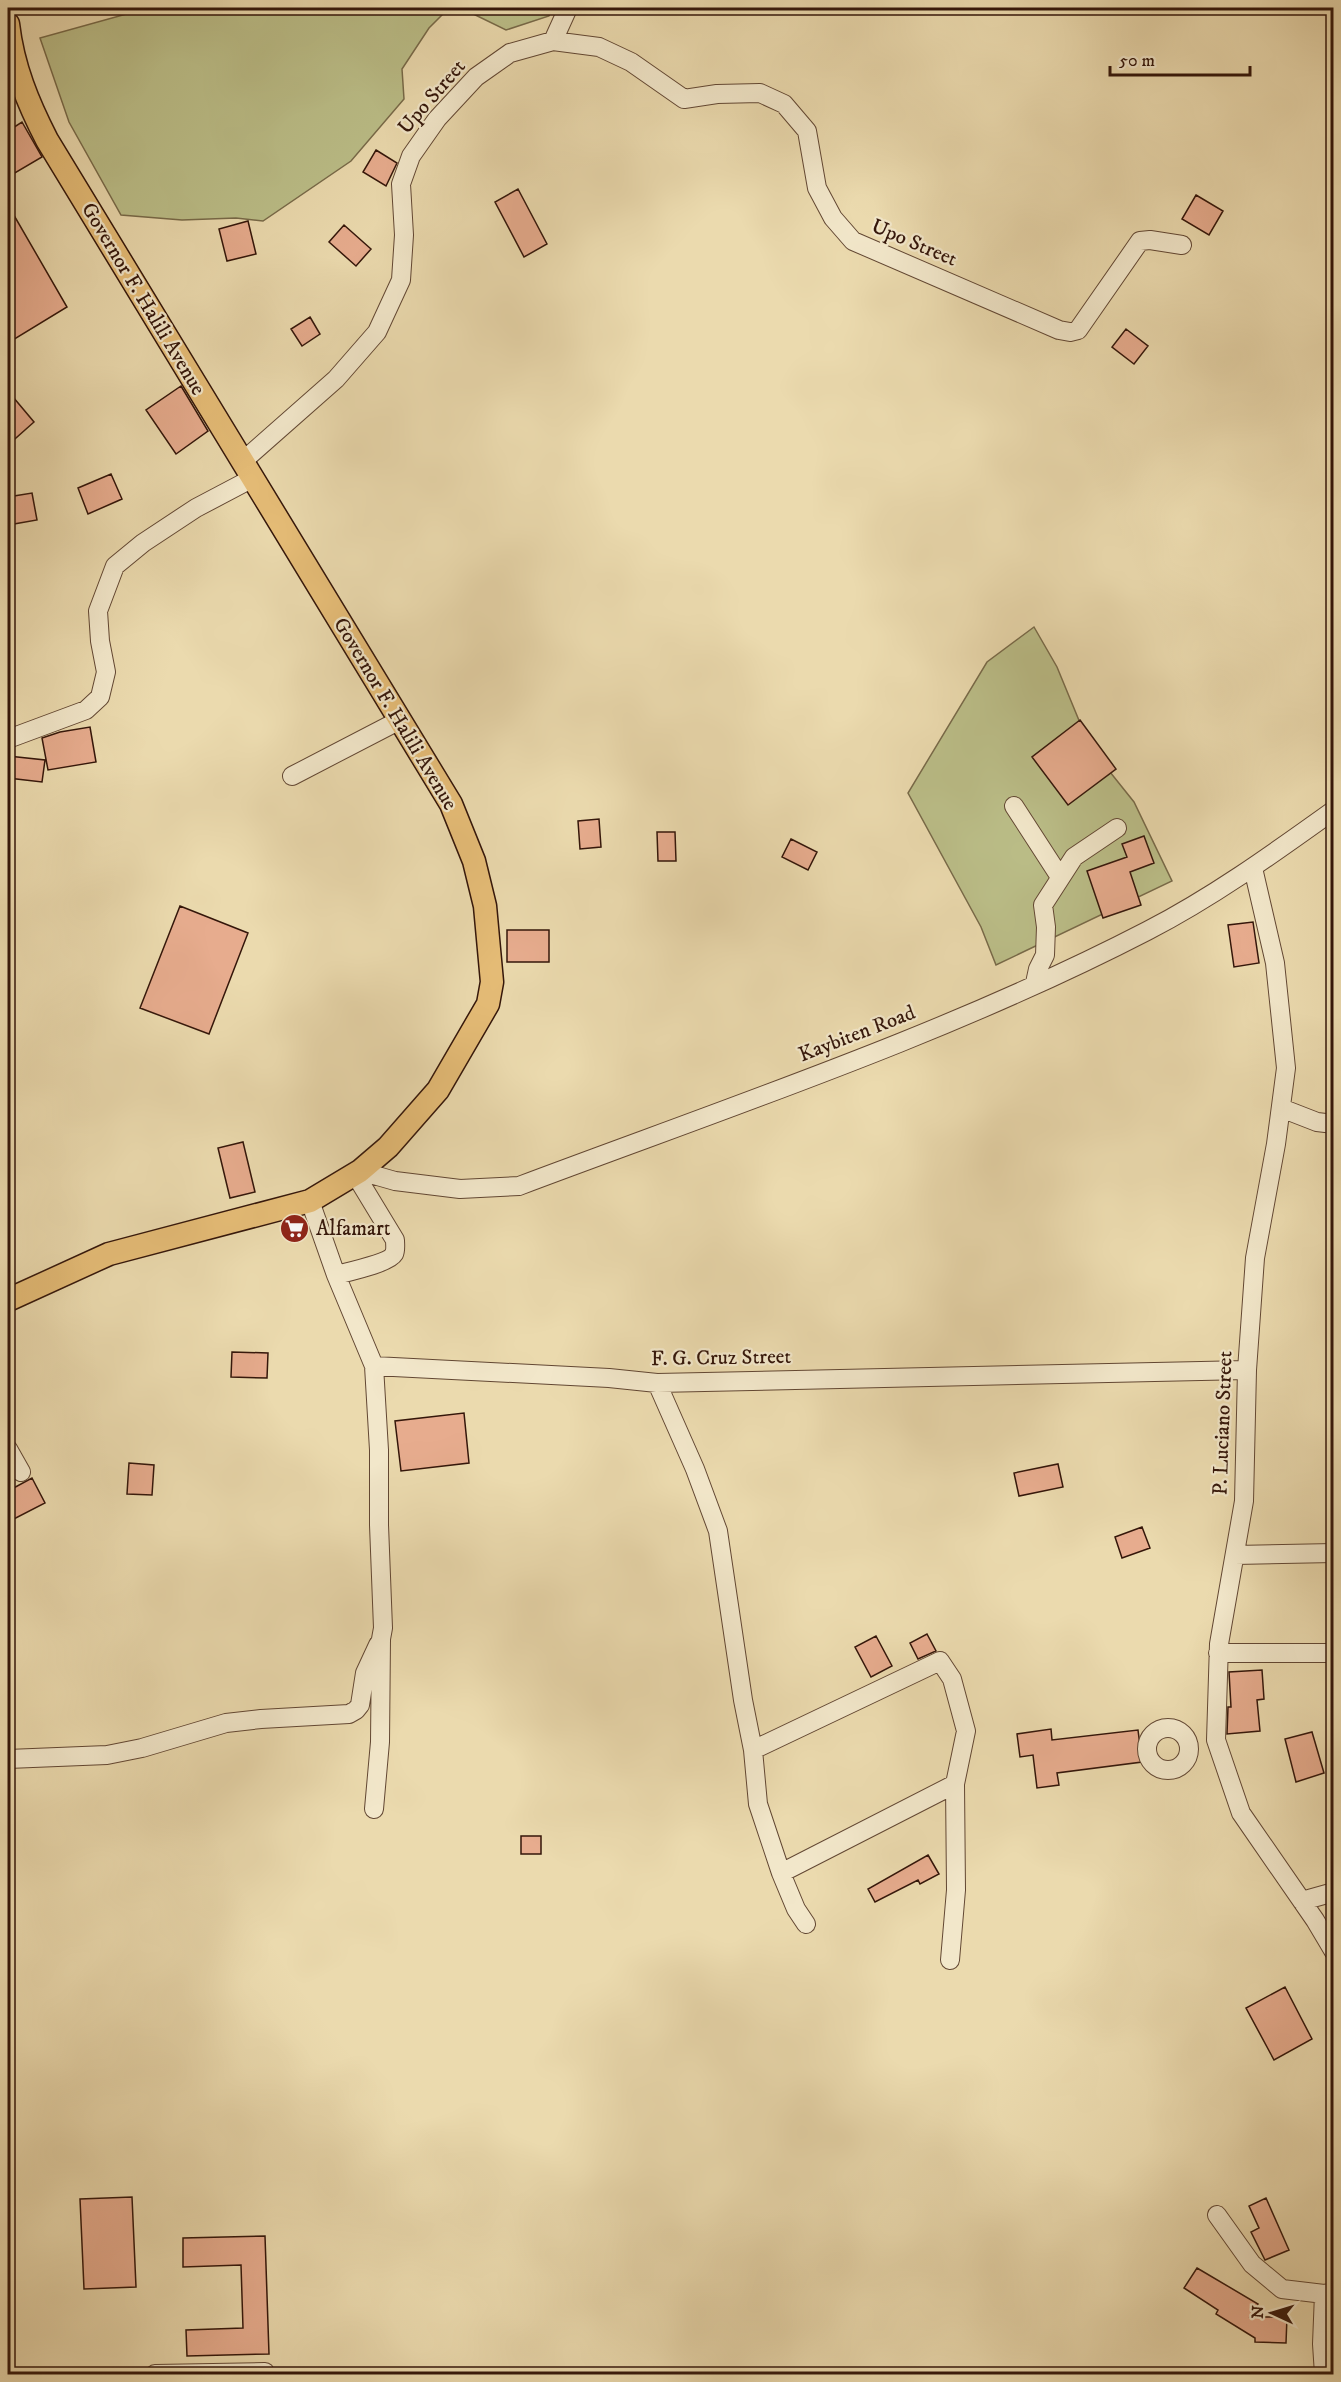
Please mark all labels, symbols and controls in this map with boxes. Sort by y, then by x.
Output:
scale bar [1110,39,1250,77]
text: 50 m [1119,50,1155,72]
street label: Upo Street [392,54,472,140]
street label: Governor F. Halili Avenue [75,198,211,400]
street label: Upo Street [867,213,961,273]
street label: Governor F. Halili Avenue [327,613,463,815]
street label: Kaybiten Road [795,1000,920,1068]
supermarket icon: Alfamart [279,1213,311,1245]
place label: Alfamart [316,1216,391,1242]
street label: F. G. Cruz Street [651,1344,792,1372]
street label: P. Luciano Street [1207,1350,1239,1496]
north arrow [1242,2283,1302,2343]
text: N [1248,2305,1268,2319]

